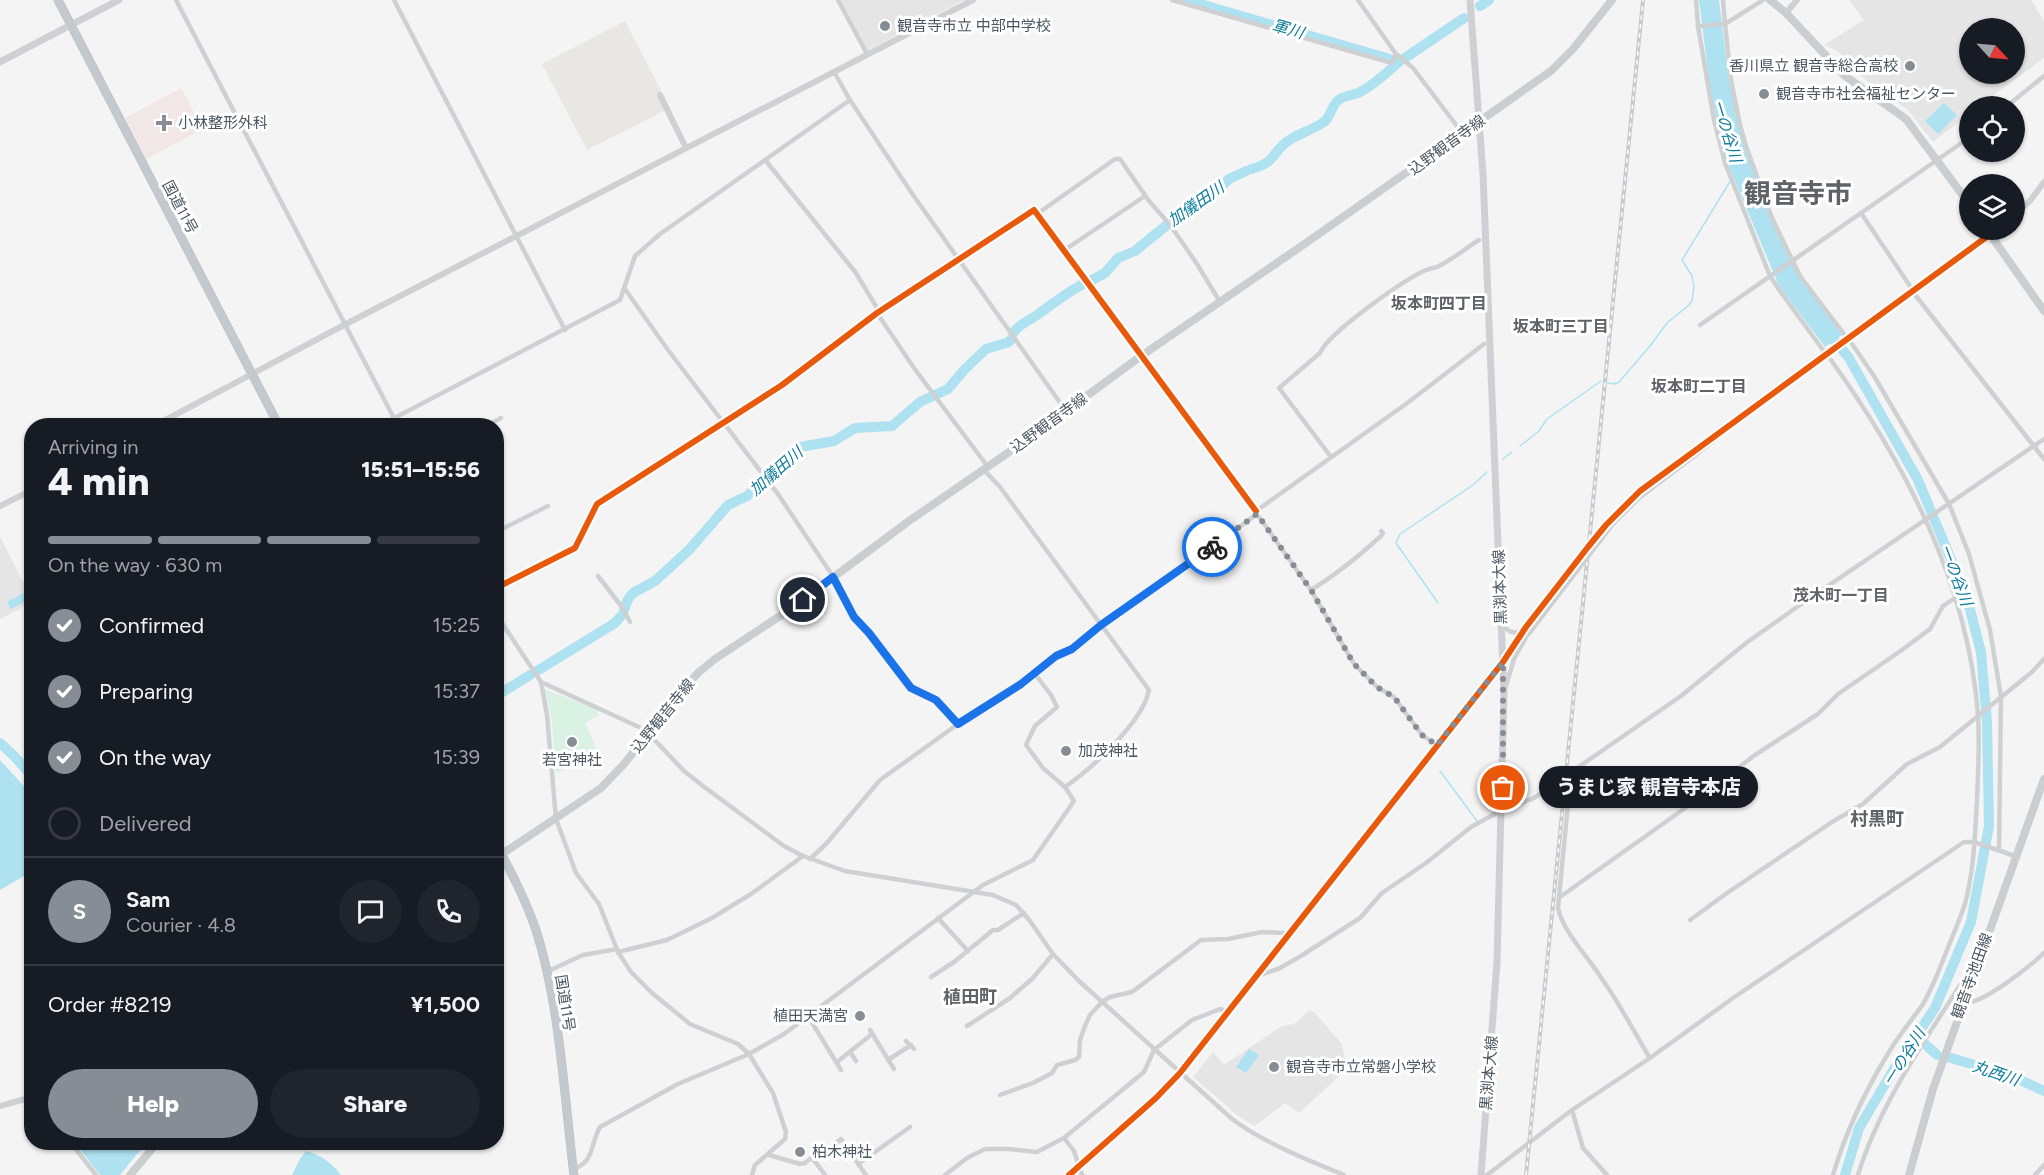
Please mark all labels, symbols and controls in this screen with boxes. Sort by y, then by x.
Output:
water label: 軍川 [1270,15,1308,43]
place label: 観音寺市立 中部中学校 [897,17,1051,35]
north arrow [1959,18,2025,84]
map controls [1959,18,2025,240]
marker: 観音寺市立 中部中学校 [878,19,892,33]
place label: 香川県立 観音寺総合高校 [1729,57,1898,75]
marker: 香川県立 観音寺総合高校 [1903,59,1917,73]
place label: 観音寺市社会福祉センター [1776,85,1956,103]
marker: 観音寺市社会福祉センター [1757,87,1771,101]
button: locate [1959,96,2025,162]
water label: 一の谷川 [1709,98,1746,166]
street label: 込野観音寺線 [1405,111,1489,179]
marker: 小林整形外科 [155,114,173,132]
place label: 小林整形外科 [178,114,268,132]
button: layers [1959,174,2025,240]
street label: 国道11号 [159,177,201,237]
water label: 加儀田川 [1164,177,1229,230]
district label: 観音寺市 [1744,177,1852,210]
district label: 坂本町四丁目 [1391,294,1487,313]
district label: 坂本町三丁目 [1513,317,1609,336]
district label: 坂本町二丁目 [1651,377,1747,396]
street label: 込野観音寺線 [1007,389,1091,457]
text: Arriving in [48,435,138,459]
water label: 加儀田川 [746,442,808,499]
text: 15:51–15:56 [361,456,480,483]
text: 4 min [48,458,150,505]
courier [1182,517,1242,577]
icon: bike [1196,531,1229,564]
water label: 一の谷川 [1936,542,1977,610]
street label: 黒渕本大線 [1490,549,1510,625]
text: On the way · 630 m [48,553,222,577]
pin [777,574,828,625]
icon: home [786,583,819,616]
district label: 茂木町一丁目 [1793,586,1889,605]
icon: check [48,609,81,642]
text: Confirmed [99,612,204,639]
text: 15:25 [433,613,480,637]
icon: check [48,675,81,708]
street label: 込野観音寺線 [628,675,698,757]
text: Preparing [99,678,193,705]
text: 15:37 [434,679,480,703]
marker: 若宮神社 [565,735,579,749]
icon: check [48,741,81,774]
place label: 加茂神社 [1078,742,1138,760]
text: On the way [99,744,211,771]
marker: 加茂神社 [1059,744,1073,758]
text: 15:39 [433,745,480,769]
place label: 若宮神社 [542,751,602,769]
pin [1477,762,1528,813]
callout: うまじ家 観音寺本店 [1539,767,1758,809]
icon: bag [1486,771,1519,804]
text: うまじ家 観音寺本店 [1556,775,1741,799]
district label: 村黒町 [1850,808,1904,830]
text: Delivered [99,810,192,837]
button: chat [339,880,402,943]
button: phone [417,880,480,943]
text: Sam [126,886,170,913]
text: S [73,898,86,925]
text: Courier · 4.8 [126,913,236,937]
street label: 観音寺池田線 [1948,931,1996,1021]
street label: 国道11号 [552,973,578,1033]
district label: 植田町 [943,986,997,1008]
text: Order #8219 [48,991,171,1018]
text: ¥1,500 [411,991,480,1018]
place label: 植田天満宮 [773,1007,848,1025]
marker: 植田天満宮 [853,1009,867,1023]
water label: 一の谷川 [1879,1023,1930,1089]
street label: 黒渕本大線 [1477,1035,1501,1111]
water label: 丸西川 [1970,1056,2024,1090]
place label: 観音寺市立常磐小学校 [1286,1058,1436,1076]
marker: 観音寺市立常磐小学校 [1267,1060,1281,1074]
button: Help [48,1069,258,1138]
button: Share [270,1069,480,1138]
place label: 柏木神社 [812,1143,872,1161]
marker: 柏木神社 [793,1145,807,1159]

